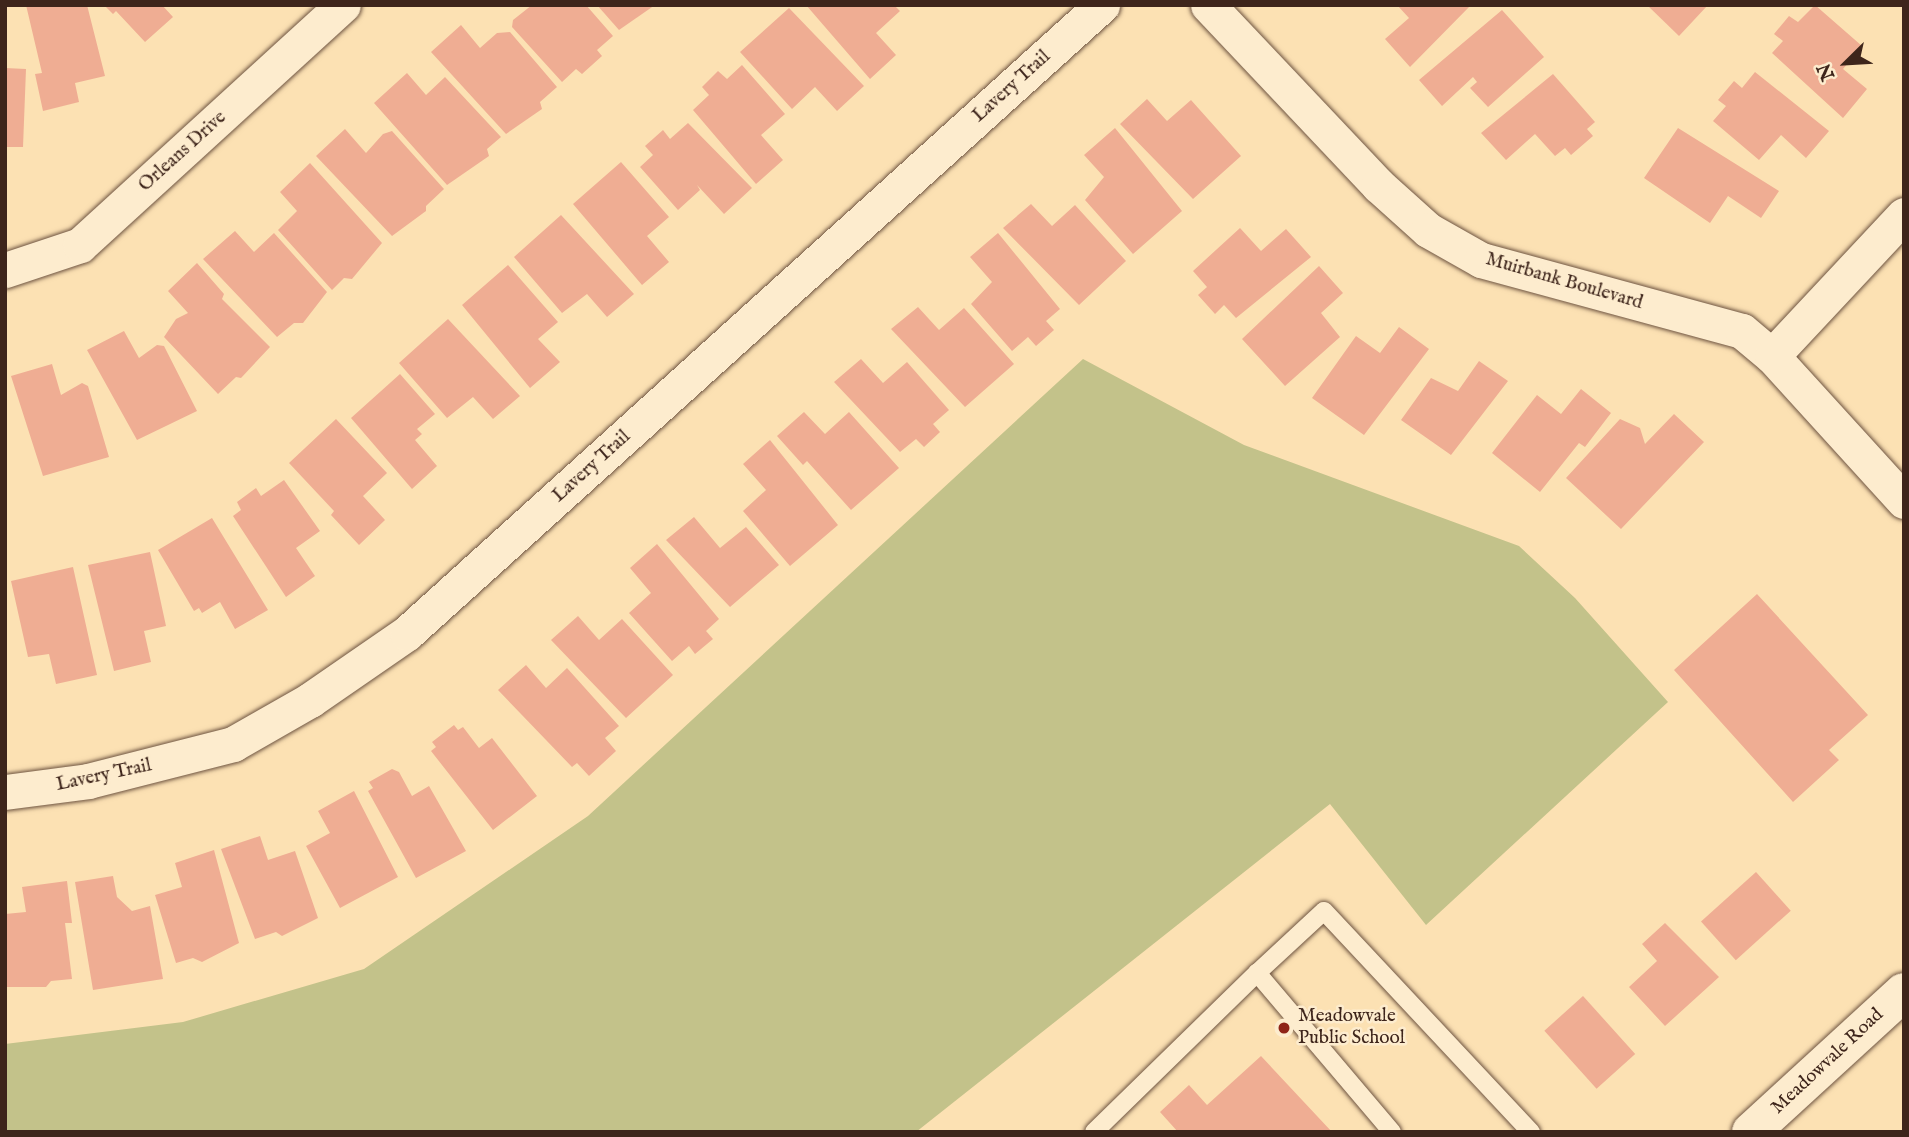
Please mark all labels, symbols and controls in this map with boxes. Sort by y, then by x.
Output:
north arrow [1811,28,1881,98]
street label: Lavery Trail [968,46,1056,128]
text: N [1813,59,1841,84]
street label: Orleans Drive [135,107,231,197]
street label: Muirbank Boulevard [1483,249,1645,315]
street label: Lavery Trail [548,426,636,508]
street label: Lavery Trail [54,755,154,797]
street label: Meadowvale Road [1767,1004,1889,1120]
place label: Meadowvale Public School [1298,1006,1405,1050]
marker: Meadowvale Public School [1276,1020,1292,1036]

